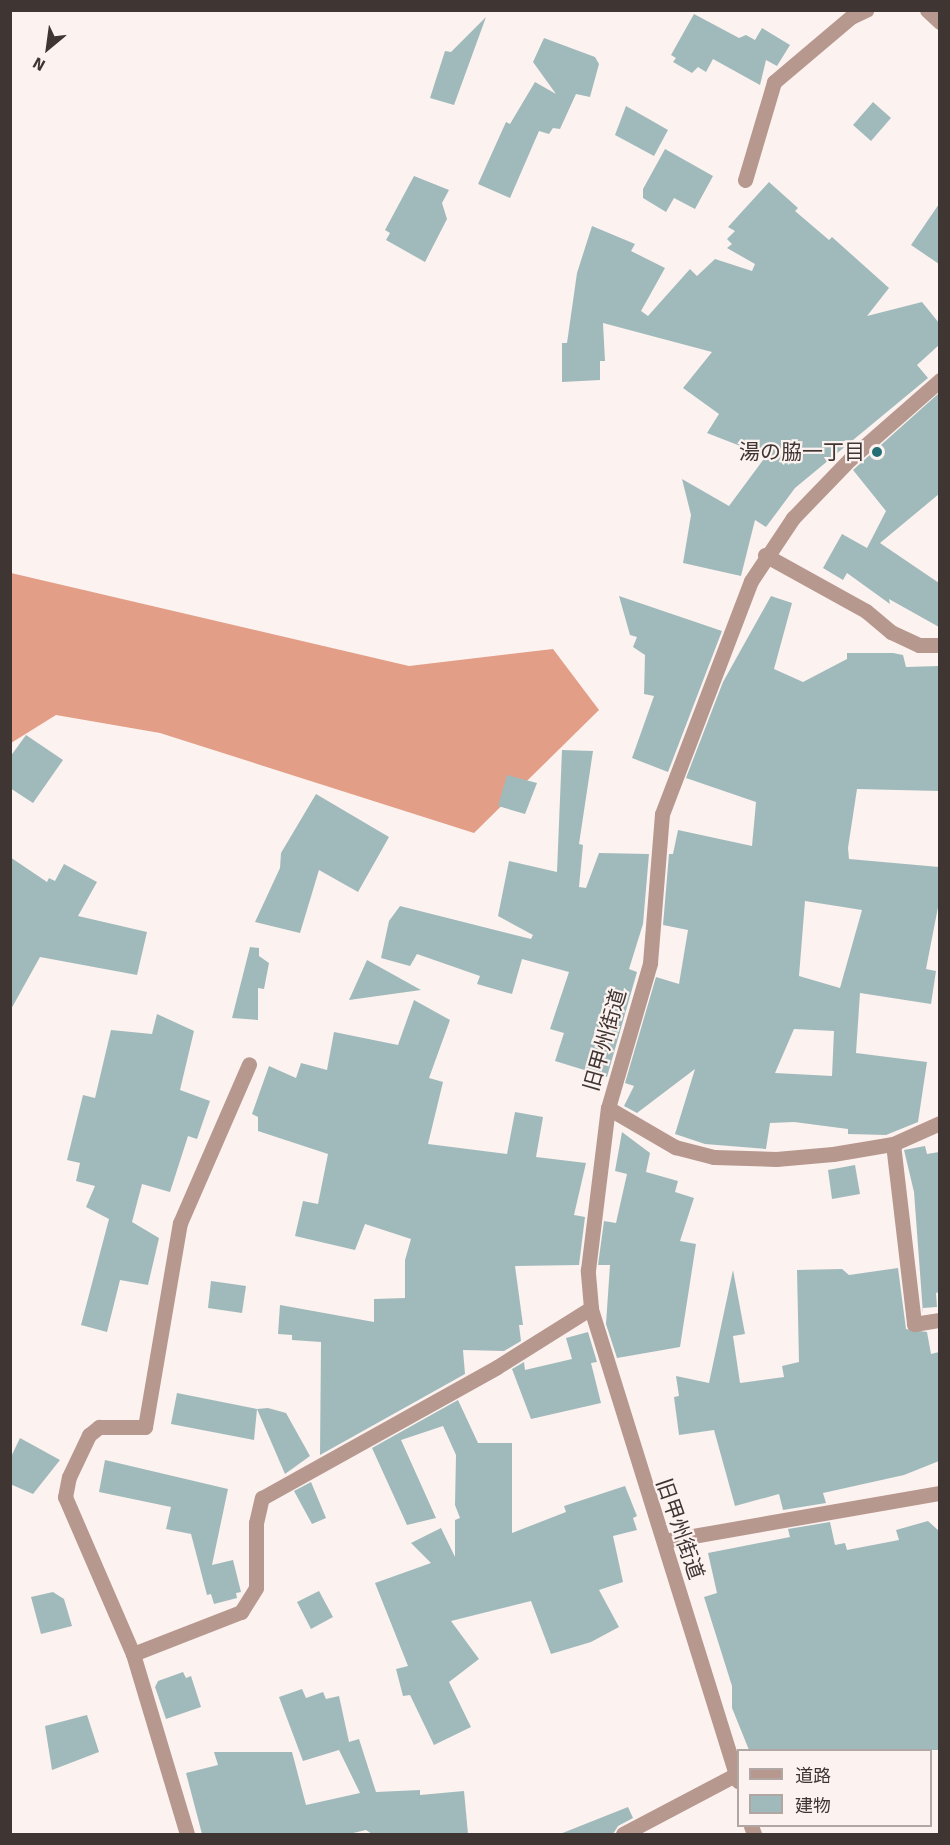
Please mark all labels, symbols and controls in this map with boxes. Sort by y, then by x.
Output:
north arrow [18,18,78,78]
text: N [30,52,49,75]
place label: 湯の脇一丁目 [739,439,865,465]
marker: 湯の脇一丁目 [870,445,884,459]
street label: 旧甲州街道 [578,986,632,1094]
street label: 旧甲州街道 [651,1475,709,1583]
legend [737,1749,932,1827]
text: 道路 [795,1765,831,1787]
text: 建物 [795,1795,831,1817]

